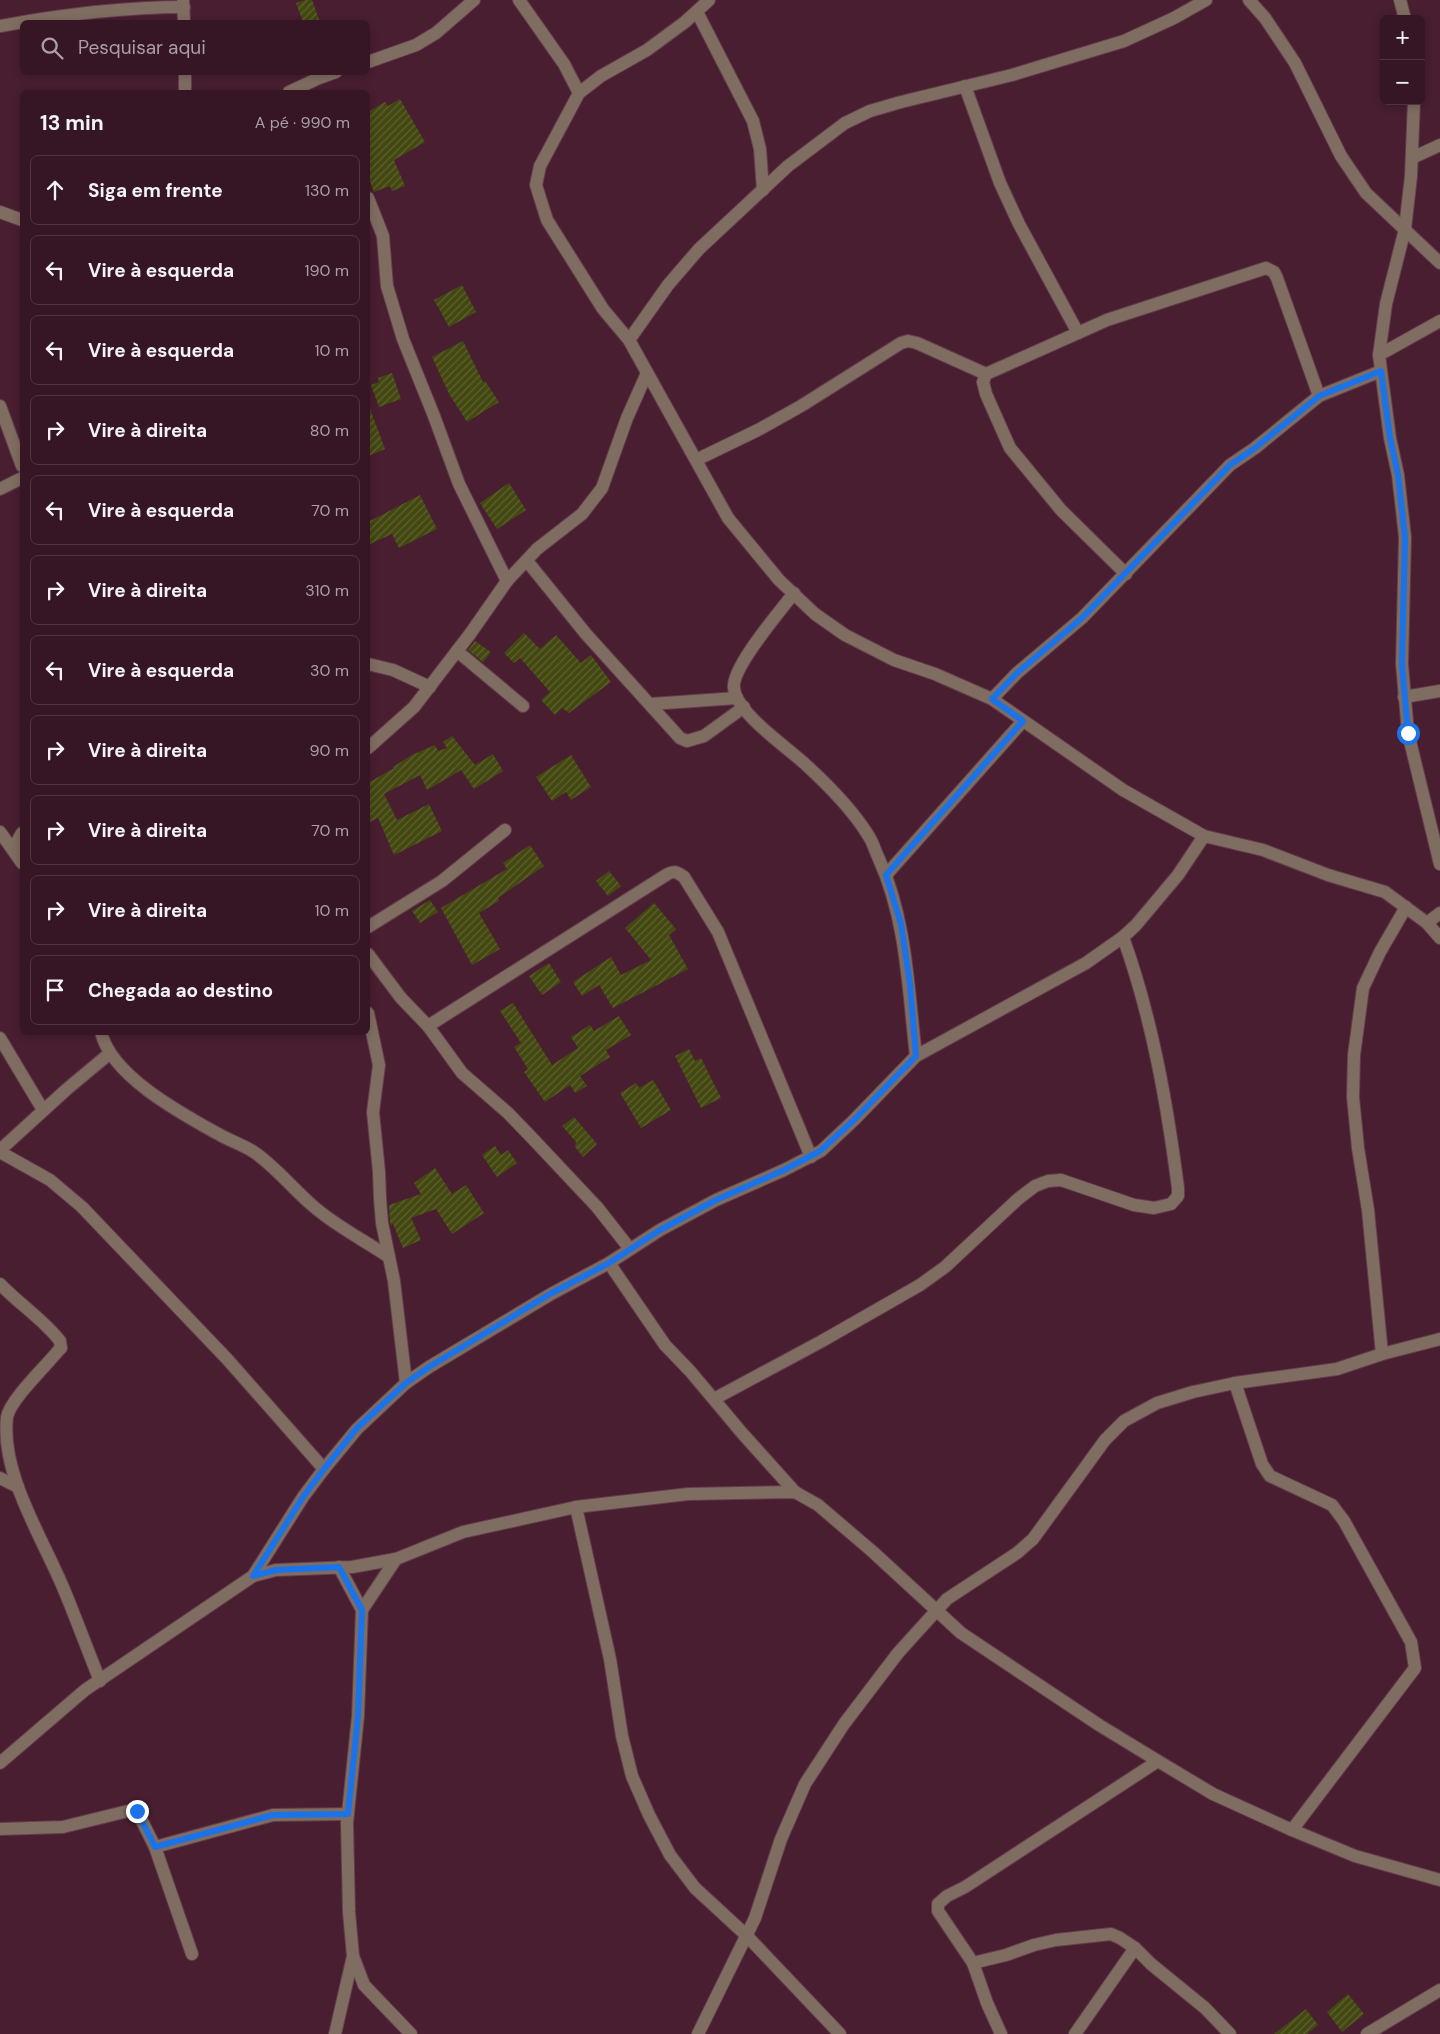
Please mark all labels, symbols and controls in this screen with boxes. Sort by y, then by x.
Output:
map controls [1380,15,1425,105]
button: + [1380,15,1425,60]
search box [20,20,370,75]
icon: search [38,34,66,62]
text: Pesquisar aqui [78,35,206,60]
button: − [1380,60,1425,105]
text: 13 min [40,109,104,137]
text: A pé · 990 m [255,112,350,133]
icon: ahead [41,176,69,204]
text: Siga em frente [88,178,223,203]
text: 130 m [305,180,349,201]
icon: left [41,256,69,284]
text: Vire à esquerda [88,258,234,283]
text: 190 m [305,260,349,281]
icon: left [41,336,69,364]
text: Vire à esquerda [88,338,234,363]
text: 10 m [315,340,349,361]
icon: right [41,416,69,444]
text: Vire à direita [88,418,207,443]
text: 80 m [310,420,349,441]
icon: left [41,496,69,524]
text: Vire à esquerda [88,498,234,523]
text: 70 m [311,500,349,521]
icon: right [41,576,69,604]
text: Vire à direita [88,578,207,603]
text: 310 m [305,580,349,601]
icon: left [41,656,69,684]
text: Vire à esquerda [88,658,234,683]
text: 30 m [310,660,349,681]
route start [1397,722,1420,745]
icon: right [41,736,69,764]
text: Vire à direita [88,738,207,763]
text: 90 m [309,740,349,761]
icon: right [41,816,69,844]
text: Vire à direita [88,818,207,843]
text: 70 m [311,820,349,841]
icon: right [41,896,69,924]
text: Vire à direita [88,898,207,923]
text: 10 m [315,900,349,921]
icon: arrive [41,976,69,1004]
text: Chegada ao destino [88,978,273,1003]
route end [126,1800,149,1823]

